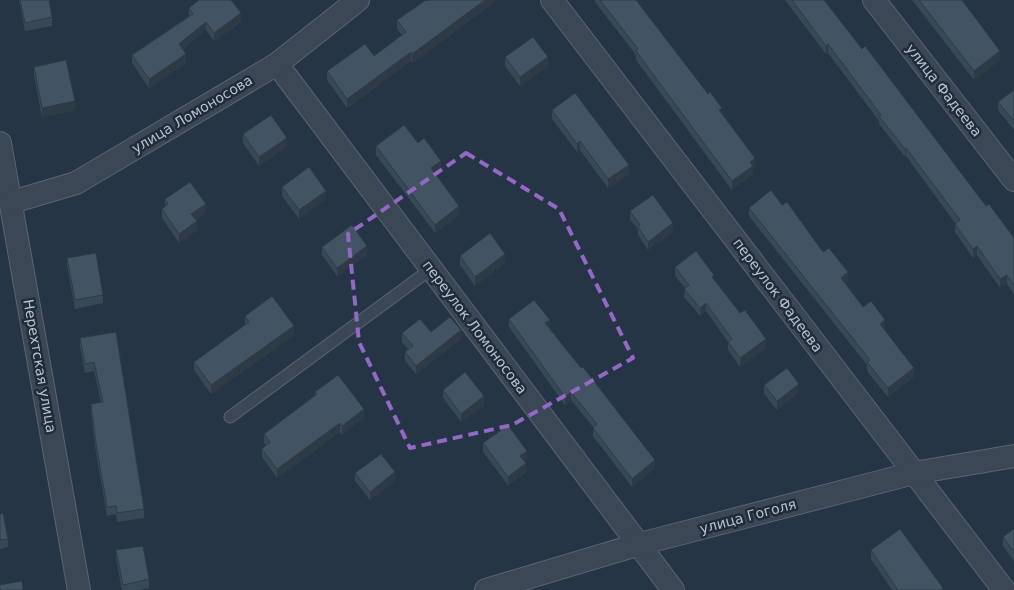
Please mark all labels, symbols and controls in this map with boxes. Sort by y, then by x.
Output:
street label: улица Фадеева [903,40,985,140]
street label: улица Ломоносова [129,72,255,156]
street label: переулок Фадеева [730,235,826,355]
street label: переулок Ломоносова [420,257,530,397]
street label: Нерехтская улица [20,298,60,434]
street label: улица Гоголя [698,495,798,537]

